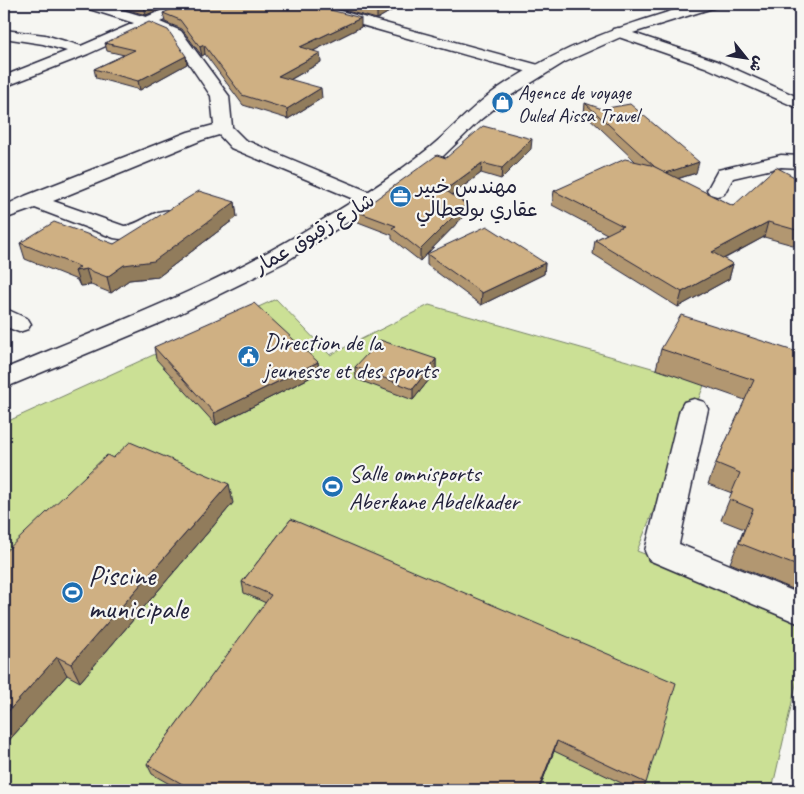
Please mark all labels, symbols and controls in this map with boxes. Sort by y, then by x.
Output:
north arrow [722,32,772,82]
text: ش [746,53,768,75]
place label: Agence de voyage Ouled Aissa Travel [518,80,643,128]
shop icon: Agence de voyage Ouled Aissa Travel [490,91,514,115]
place label: مهندس خبير عقاري بولعطالي [414,174,538,227]
office icon: مهندس خبير عقاري بولعطالي [388,185,412,209]
street label: شارع زقيوق عمار [248,188,380,281]
place label: Direction de la jeunesse et des sports [262,327,439,385]
public building icon: Direction de la jeunesse et des sports [236,344,260,368]
place label: Salle omnisports Aberkane Abdelkader [349,458,521,516]
sports icon: Salle omnisports Aberkane Abdelkader [321,475,345,499]
place label: Piscine municipale [88,557,189,627]
sports icon: Piscine municipale [60,580,84,604]

